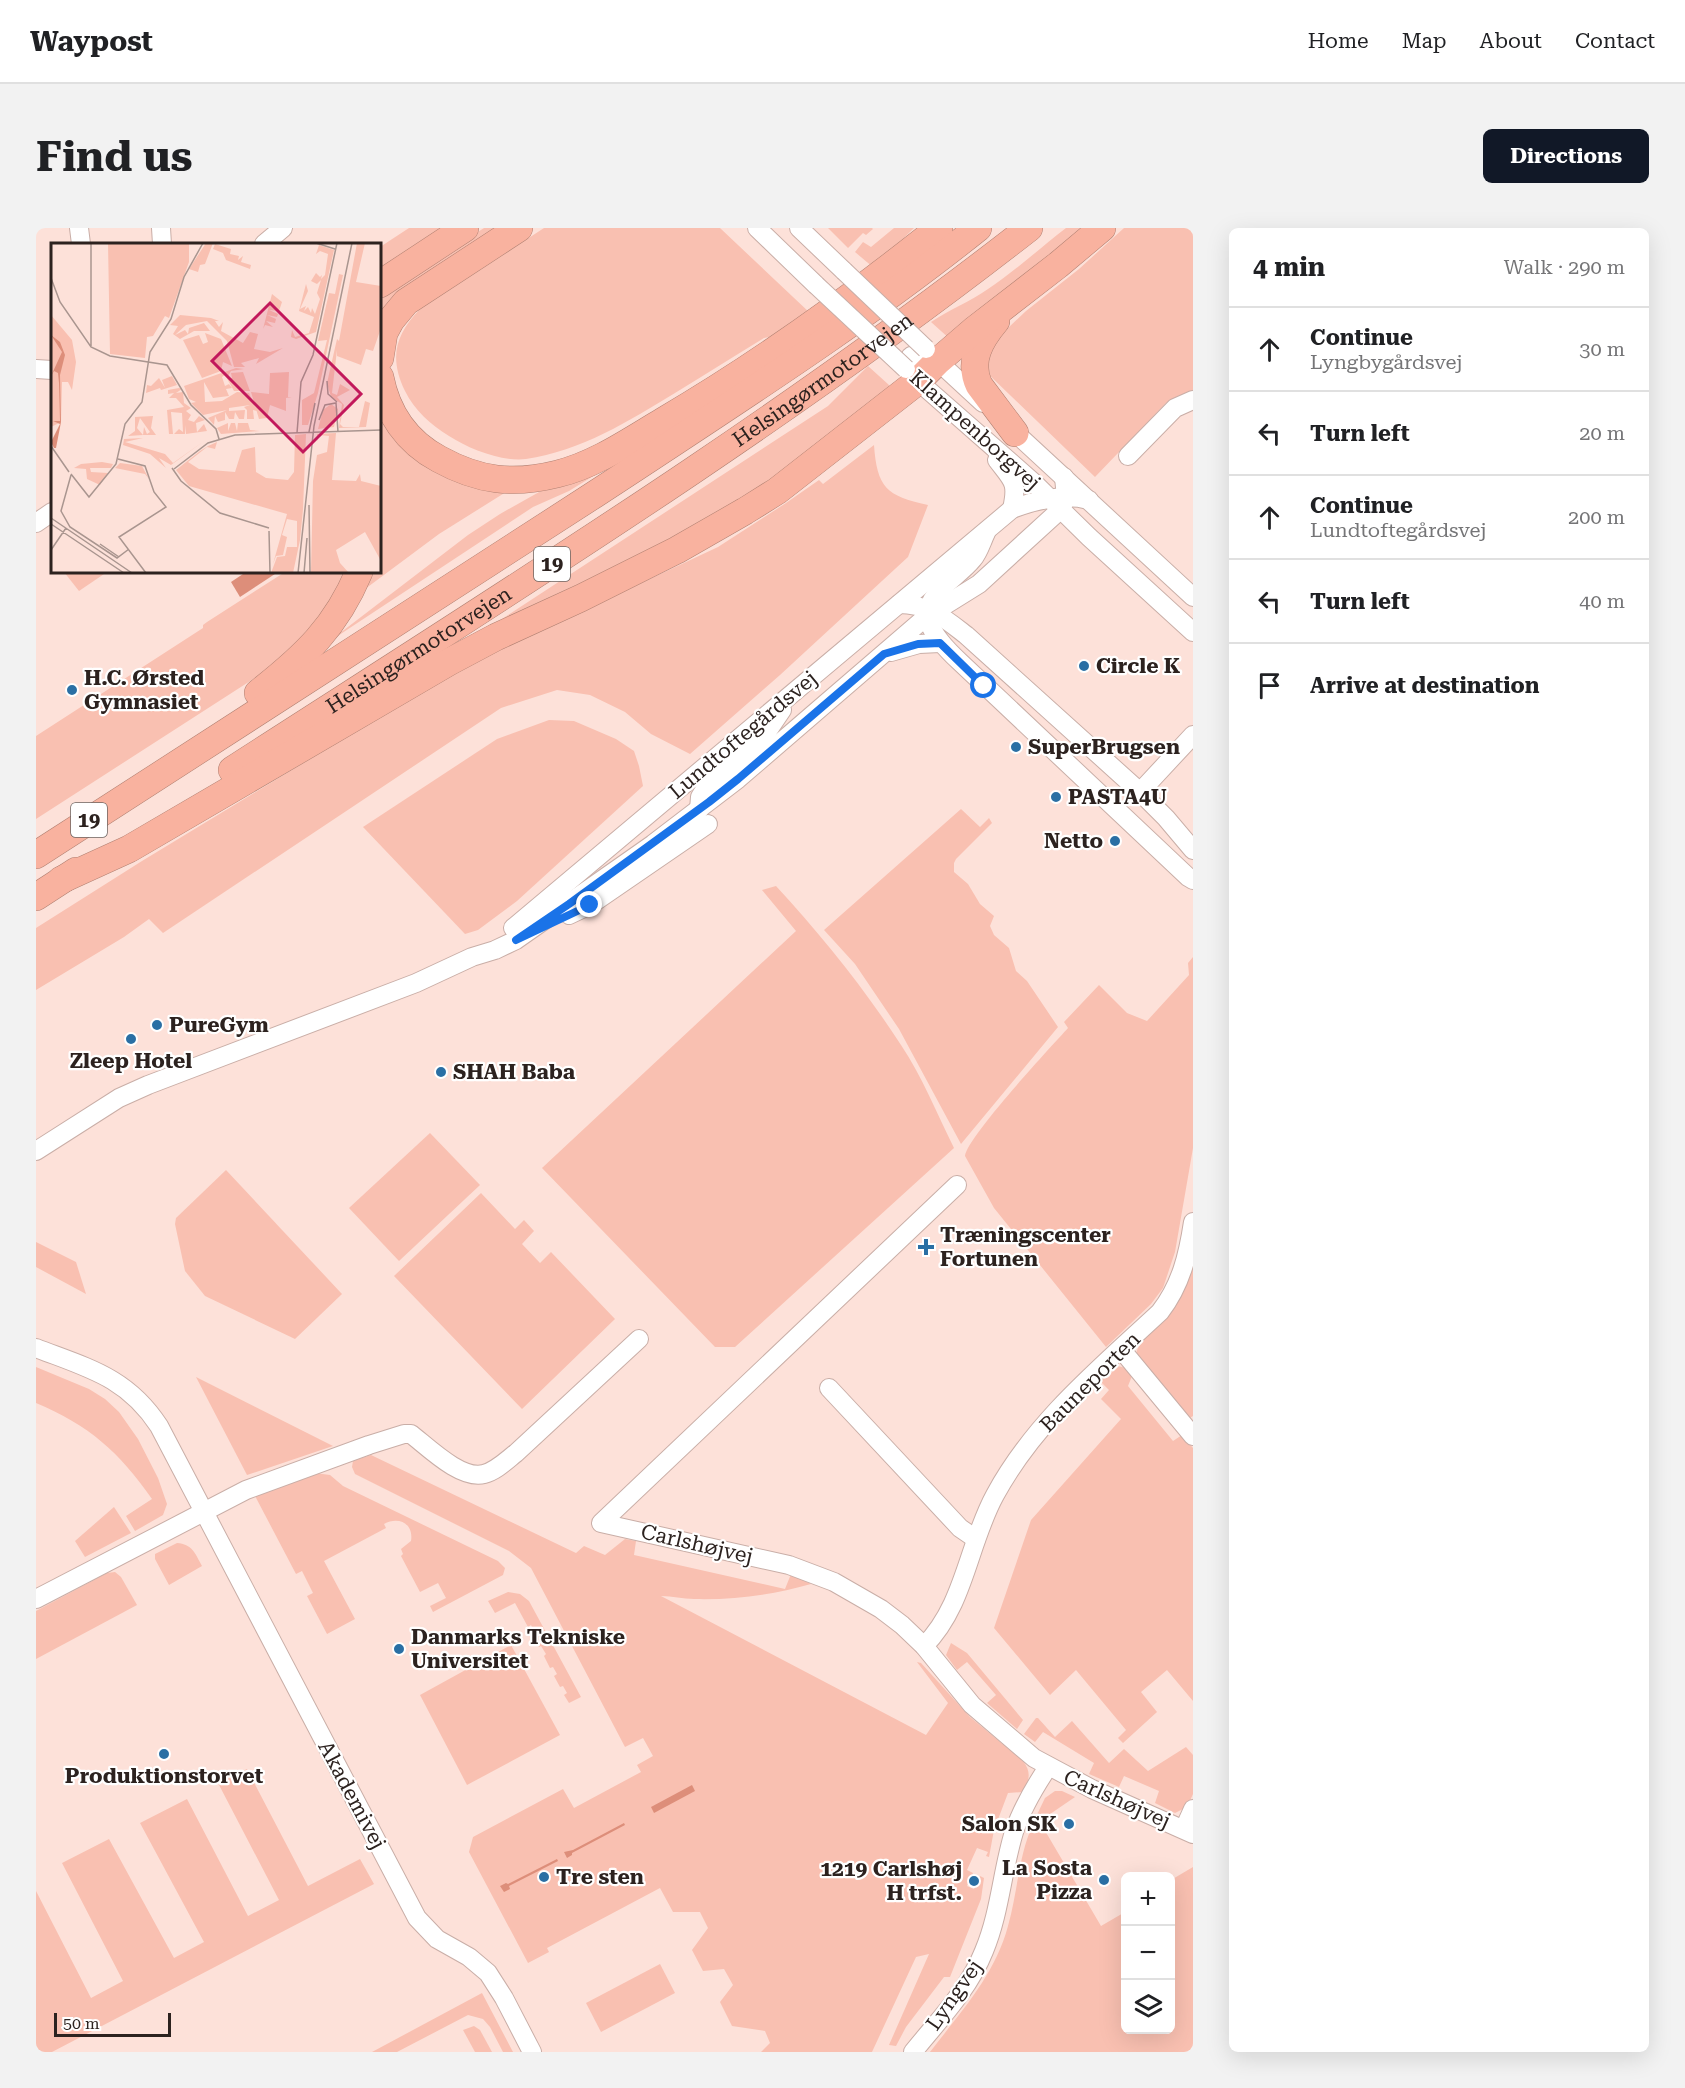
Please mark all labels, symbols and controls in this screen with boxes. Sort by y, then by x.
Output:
text: Waypost [30,25,153,58]
text: Home [1308,29,1369,53]
text: Map [1402,29,1447,53]
text: About [1480,29,1542,53]
text: Contact [1575,29,1655,53]
button: Directions [1483,129,1649,183]
text: Find us [36,132,193,181]
inset map [51,243,381,573]
text: 4 min [1253,252,1325,282]
text: Walk · 290 m [1504,255,1625,279]
street label: Helsingørmotorvejen [728,308,918,452]
text: Continue [1310,325,1413,350]
icon: ahead [1253,333,1286,366]
text: 30 m [1579,337,1625,361]
text: Lyngbygårdsvej [1310,350,1462,374]
street label: Klampenborgvej [905,365,1045,495]
icon: left [1253,417,1286,450]
text: Turn left [1310,421,1410,446]
text: 20 m [1579,421,1625,445]
text: Continue [1310,493,1413,518]
icon: ahead [1253,501,1286,534]
text: 200 m [1568,505,1625,529]
text: Lundtoftegårdsvej [1310,518,1486,542]
road number: 19 [534,547,570,581]
street label: Helsingørmotorvejen [322,581,516,718]
icon: left [1253,585,1286,618]
text: Turn left [1310,589,1410,614]
text: 40 m [1579,589,1625,613]
place label: Circle K [1096,654,1181,678]
marker: Circle K [1077,659,1091,673]
place label: H.C. Ørsted Gymnasiet [84,666,204,714]
street label: Lundtoftegårdsvej [664,666,822,804]
icon: arrive [1253,669,1286,702]
route start [970,672,996,698]
text: Arrive at destination [1310,673,1539,698]
marker: H.C. Ørsted Gymnasiet [65,683,79,697]
place label: SuperBrugsen [1028,735,1180,759]
marker: SuperBrugsen [1009,740,1023,754]
place label: PASTA4U [1068,785,1167,809]
marker: PASTA4U [1049,790,1063,804]
road number: 19 [71,803,107,837]
place label: Netto [1044,829,1103,853]
marker: Netto [1108,834,1122,848]
route end [576,891,602,917]
place label: PureGym [169,1013,269,1037]
marker: PureGym [150,1018,164,1032]
marker: Zleep Hotel [124,1032,138,1046]
place label: Zleep Hotel [70,1049,192,1073]
place label: SHAH Baba [453,1060,576,1084]
marker: SHAH Baba [434,1065,448,1079]
place label: Træningscenter Fortunen [940,1223,1111,1271]
marker: Træningscenter Fortunen [917,1238,935,1256]
street label: Bauneporten [1035,1327,1145,1437]
street label: Carlshøjvej [639,1519,755,1569]
place label: Danmarks Tekniske Universitet [411,1625,625,1673]
marker: Danmarks Tekniske Universitet [392,1642,406,1656]
street label: Akademivej [313,1737,391,1853]
marker: Produktionstorvet [157,1747,171,1761]
place label: Produktionstorvet [65,1764,264,1788]
street label: Carlshøjvej [1060,1765,1174,1833]
place label: Salon SK [962,1812,1057,1836]
marker: Salon SK [1062,1817,1076,1831]
place label: La Sosta Pizza [1002,1856,1093,1904]
place label: 1219 Carlshøj H trfst. [820,1857,962,1905]
place label: Tre sten [556,1865,644,1889]
marker: Tre sten [537,1870,551,1884]
map controls [1121,1872,1175,2034]
button: + [1121,1872,1175,1926]
marker: La Sosta Pizza [1097,1873,1111,1887]
marker: 1219 Carlshøj H trfst. [967,1874,981,1888]
button: − [1121,1926,1175,1980]
street label: Lyngvej [921,1955,987,2035]
button: layers [1121,1980,1175,2034]
scale bar [54,2010,171,2038]
text: 50 m [63,2014,100,2033]

